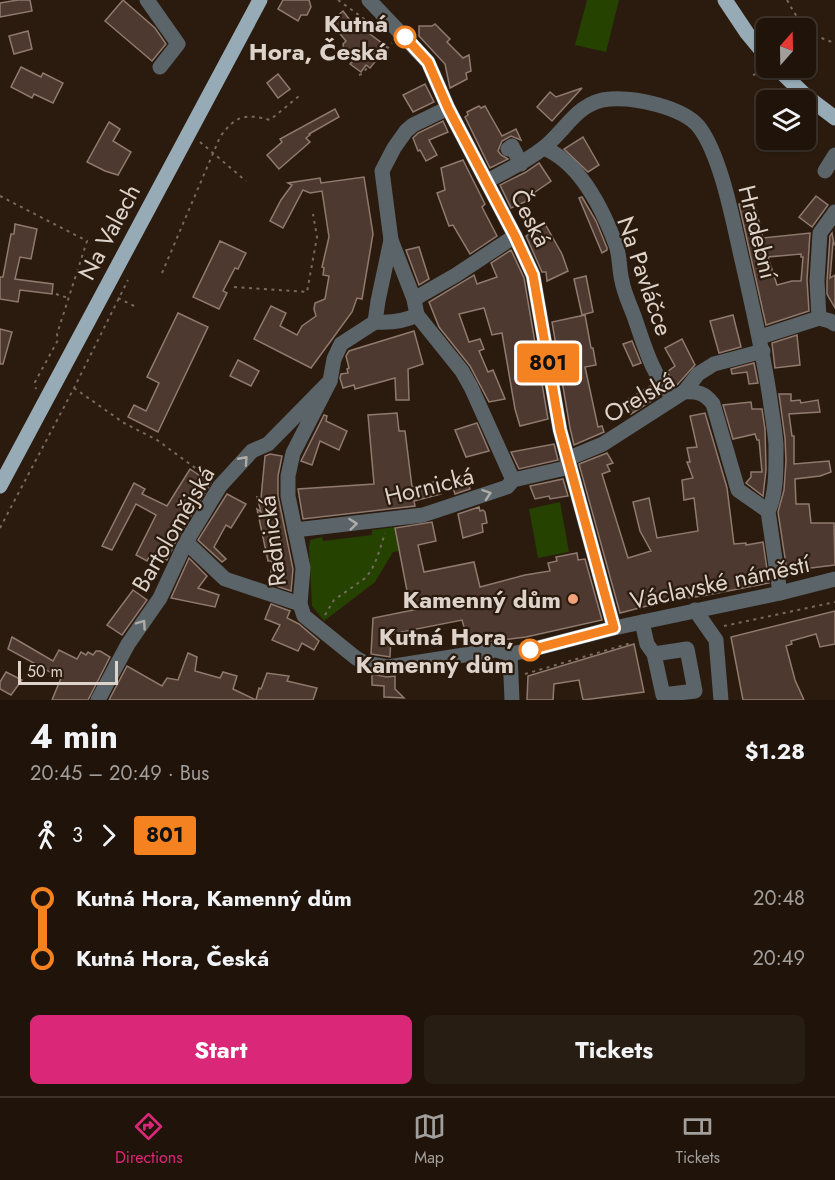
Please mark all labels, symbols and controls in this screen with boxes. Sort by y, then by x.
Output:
place label: Kutná Hora, Česká [249,6,388,69]
north arrow [756,18,816,78]
map controls [756,18,816,150]
marker: Kutná Hora, Česká [394,26,416,48]
button: layers [756,90,816,150]
street label: Na Valech [69,178,149,286]
street label: Hradební [729,181,787,283]
street label: Česká [502,183,560,253]
street label: Na Pavláčce [608,212,682,340]
line badge: 801 [514,344,582,382]
text: 801 [529,348,567,378]
street label: Orelská [597,363,681,431]
one-way arrow [237,456,248,467]
street label: Hornická [381,458,477,514]
street label: Bartolomějská [123,460,223,598]
one-way arrow [481,489,492,502]
street label: Radnická [249,494,295,588]
one-way arrow [349,518,358,531]
street label: Václavské náměstí [627,546,814,618]
place label: Kamenný dům [402,582,561,617]
marker: Kamenný dům [566,592,580,606]
place label: Kutná Hora, Kamenný dům [355,619,514,682]
one-way arrow [135,620,146,631]
marker: Kutná Hora, Kamenný dům [519,639,541,661]
scale bar [18,658,118,686]
text: 50 m [27,660,63,683]
text: 4 min [30,713,118,760]
text: $1.28 [745,735,805,767]
text: 20:45 – 20:49 · Bus [30,759,209,788]
icon: walk [30,819,63,852]
icon: forward [92,819,125,852]
text: 801 [146,820,184,850]
text: 3 [72,821,83,850]
text: Kutná Hora, Kamenný dům [76,882,352,914]
text: 20:48 [753,884,805,913]
text: Kutná Hora, Česká [76,942,269,974]
text: 20:49 [752,944,805,973]
button: Start [30,1015,412,1084]
button: Tickets [424,1015,805,1084]
tab: Directions [115,1110,183,1169]
tab: Map [413,1110,446,1169]
tab: Tickets [675,1110,720,1169]

